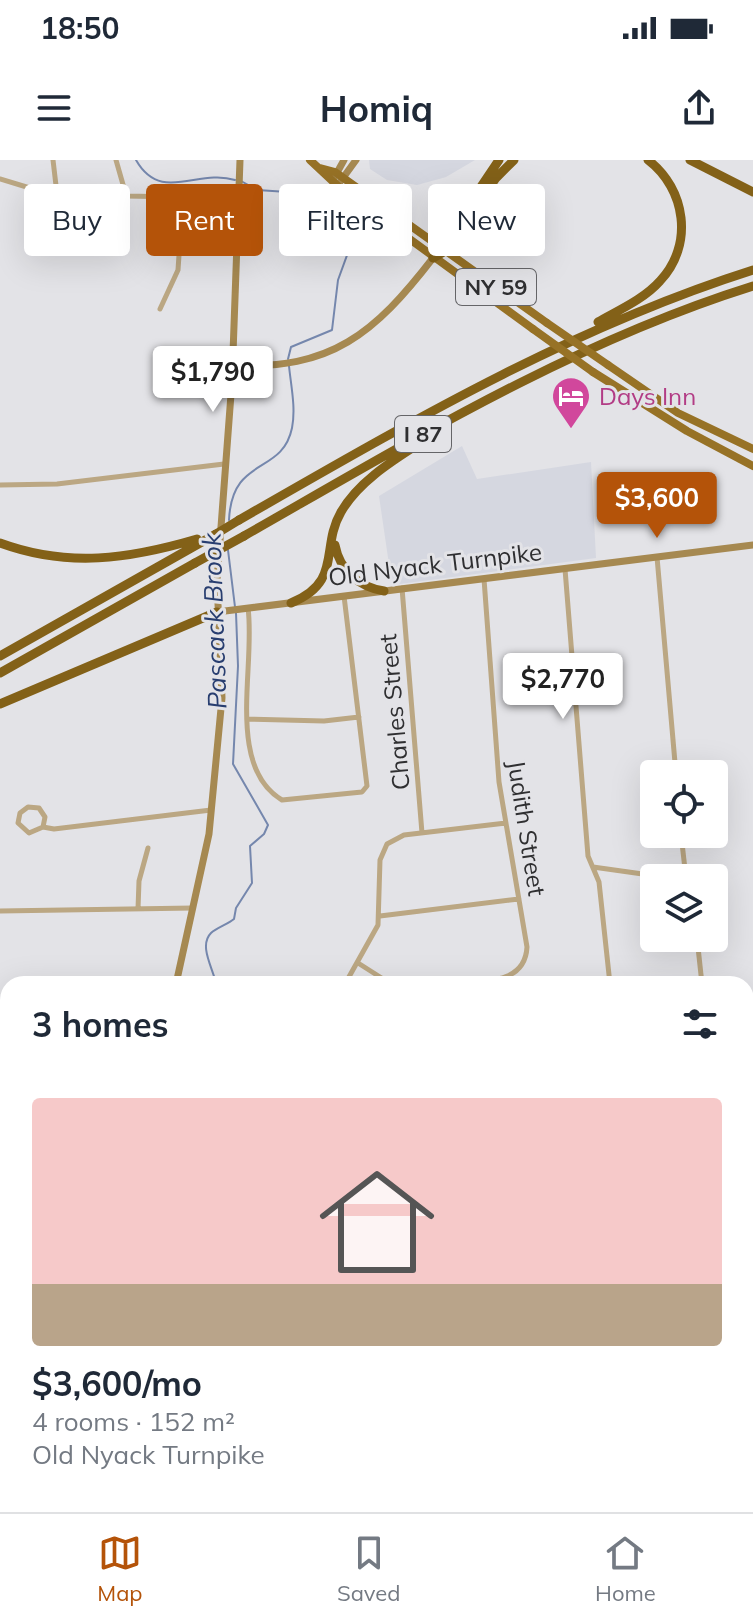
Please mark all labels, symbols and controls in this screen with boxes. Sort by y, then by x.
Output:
text: 18:50 [40,9,119,47]
icon: menu [32,86,76,130]
text: Homiq [320,86,433,131]
icon: share [677,86,721,130]
chip: Buy [24,184,130,256]
chip: Rent [146,184,263,256]
chip: Filters [279,184,412,256]
chip: New [428,184,545,256]
road number: NY 59 [456,269,536,305]
pin: $1,790 [148,346,278,414]
text: $1,790 [171,355,255,388]
hotel icon: Days Inn [550,375,592,430]
place label: Days Inn [599,381,696,411]
road number: I 87 [395,416,451,452]
pin: $3,600 [592,472,722,540]
text: $3,600 [615,481,699,514]
water label: Pascack Brook [194,532,234,710]
street label: Old Nyack Turnpike [327,536,543,592]
street label: Charles Street [372,633,416,791]
pin: $2,770 [498,653,628,721]
text: $2,770 [521,662,605,695]
street label: Judith Street [501,758,553,898]
map controls [640,760,728,952]
button: locate [640,760,728,848]
button: layers [640,864,728,952]
icon: filters [678,1002,722,1046]
text: 3 homes [32,1003,169,1046]
icon: home [305,1150,449,1294]
text: $3,600/mo [32,1362,202,1405]
text: 4 rooms · 152 m² [32,1405,235,1438]
text: Old Nyack Turnpike [32,1438,265,1471]
tab: Map [97,1531,143,1607]
tab: Saved [337,1531,401,1607]
tab: Home [595,1531,656,1607]

